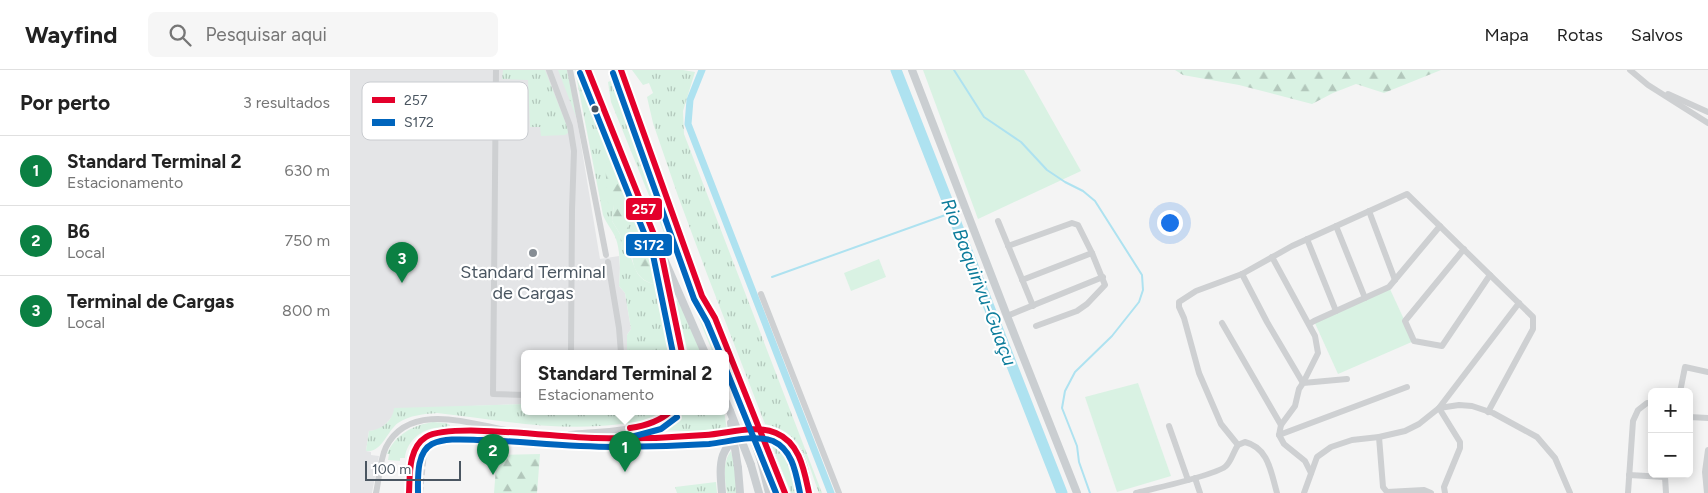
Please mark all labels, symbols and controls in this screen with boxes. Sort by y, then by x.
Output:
search box [148,12,498,57]
text: Wayfind [25,20,118,49]
icon: search [166,21,194,49]
text: Pesquisar aqui [206,23,327,46]
text: Mapa [1485,24,1529,46]
text: Rotas [1557,24,1603,46]
text: Salvos [1631,24,1683,46]
legend [362,82,528,140]
text: Por perto [20,90,110,115]
text: 257 [404,92,428,109]
text: 3 resultados [243,93,330,112]
unlabelled marker [590,104,600,114]
text: S172 [404,114,434,131]
text: Standard Terminal 2 [67,150,242,173]
text: 1 [33,161,39,180]
text: 630 m [284,161,330,180]
text: Estacionamento [67,173,183,192]
water label: Rio Baquirivu-Guaçu [936,195,1022,369]
line badge: 257 [625,197,663,221]
text: 257 [632,201,656,218]
your location [1157,210,1183,236]
text: B6 [67,220,90,243]
text: 2 [31,231,41,250]
text: 750 m [284,231,330,250]
line badge: S172 [625,233,673,257]
text: S172 [634,237,664,254]
pin: 3 [386,242,418,283]
text: Local [67,243,105,262]
marker: Standard Terminal de Cargas [527,247,539,259]
place label: Standard Terminal de Cargas [460,261,606,304]
text: Terminal de Cargas [67,290,234,313]
text: 3 [32,301,40,320]
text: 800 m [282,301,330,320]
text: Local [67,313,105,332]
popup [521,350,729,415]
text: Standard Terminal 2 [538,362,712,385]
text: Estacionamento [538,385,654,404]
map controls [1648,388,1693,478]
button: + [1648,388,1693,433]
pin: 1 [609,431,641,472]
button: − [1648,433,1693,478]
pin: 2 [477,434,509,475]
scale bar [365,458,461,481]
text: 100 m [372,461,411,478]

